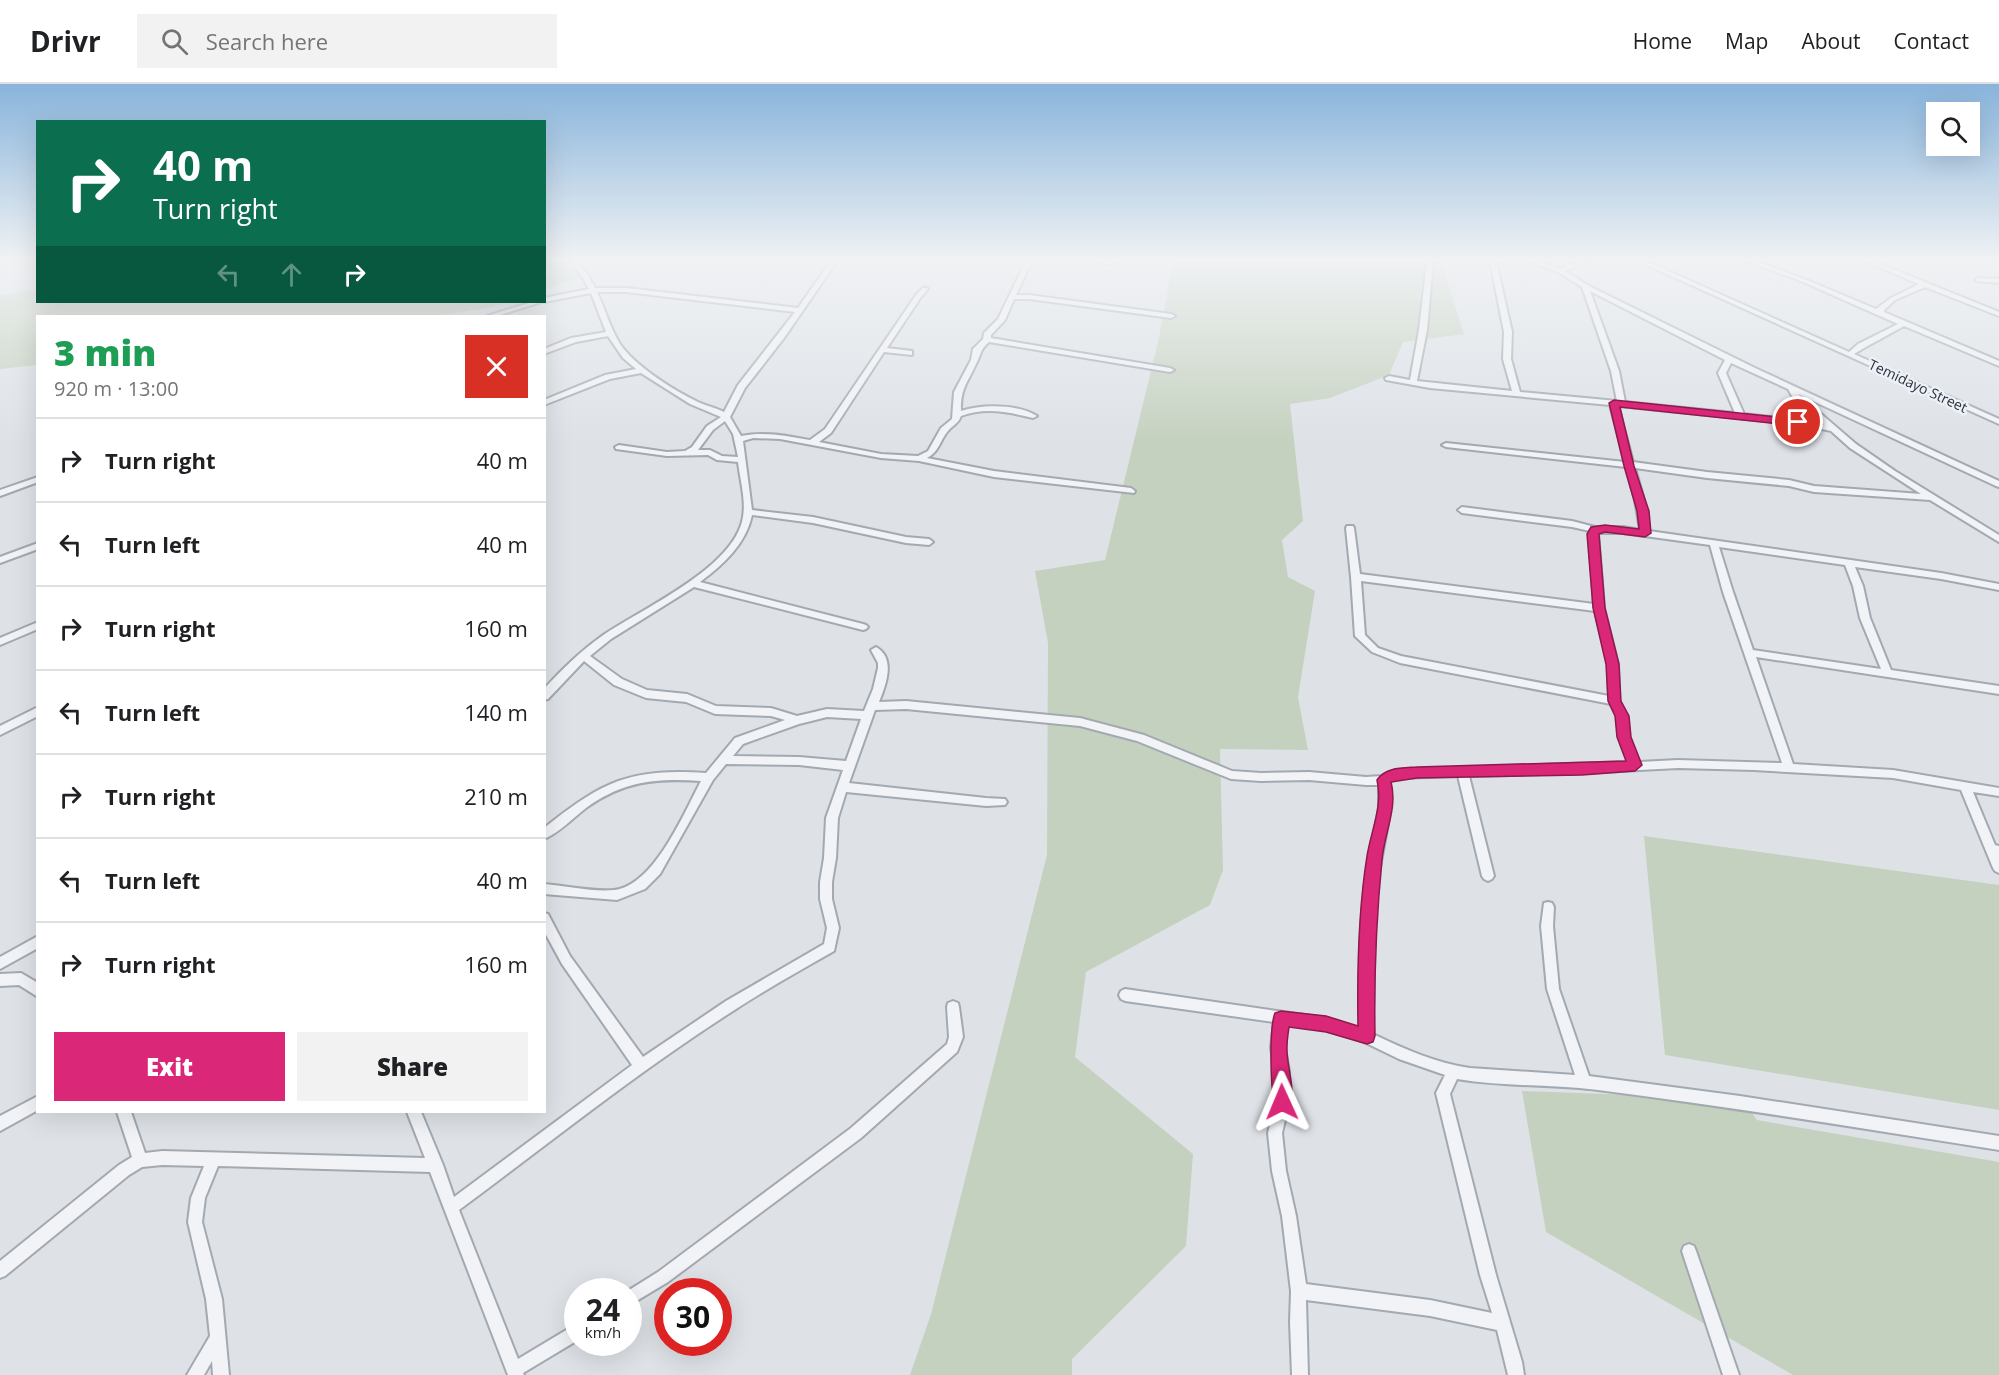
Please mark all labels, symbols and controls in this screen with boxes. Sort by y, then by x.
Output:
search box [137,14,557,68]
text: Drivr [30,22,101,60]
icon: search [158,25,191,58]
text: Search here [206,26,328,56]
text: Home [1633,27,1692,55]
text: Map [1725,27,1768,55]
text: About [1801,27,1861,55]
text: Contact [1894,27,1969,55]
map controls [1926,102,1980,156]
button: search [1926,102,1980,156]
text: 40 m [153,136,253,193]
icon: right [54,144,132,222]
text: Turn right [153,190,278,227]
icon: left [212,258,245,291]
icon: ahead [275,258,308,291]
icon: right [338,258,371,291]
text: 3 min [54,328,156,377]
button: close [465,335,528,398]
street label: Temidayo Street [1866,354,1971,417]
text: 920 m · 13:00 [54,375,179,402]
pin [1772,396,1823,447]
icon: arrive [1781,405,1814,438]
icon: right [54,444,87,477]
text: Turn right [105,445,216,475]
text: 40 m [477,445,528,475]
icon: left [54,528,87,561]
text: Turn left [105,529,200,559]
text: 40 m [477,529,528,559]
icon: right [54,612,87,645]
text: Turn right [105,613,216,643]
text: 160 m [464,613,528,643]
icon: left [54,696,87,729]
text: Turn left [105,697,200,727]
text: 140 m [464,697,528,727]
icon: right [54,780,87,813]
text: Turn right [105,781,216,811]
text: 210 m [464,781,528,811]
icon: left [54,864,87,897]
text: Turn left [105,865,200,895]
text: 40 m [477,865,528,895]
icon: right [54,948,87,981]
text: Turn right [105,949,216,979]
text: 160 m [464,949,528,979]
button: Exit [54,1032,285,1101]
button: Share [297,1032,528,1101]
position arrow [1250,1070,1314,1134]
speed limit sign: 30 [654,1278,732,1356]
text: 24 [586,1289,620,1330]
text: km/h [585,1322,621,1342]

